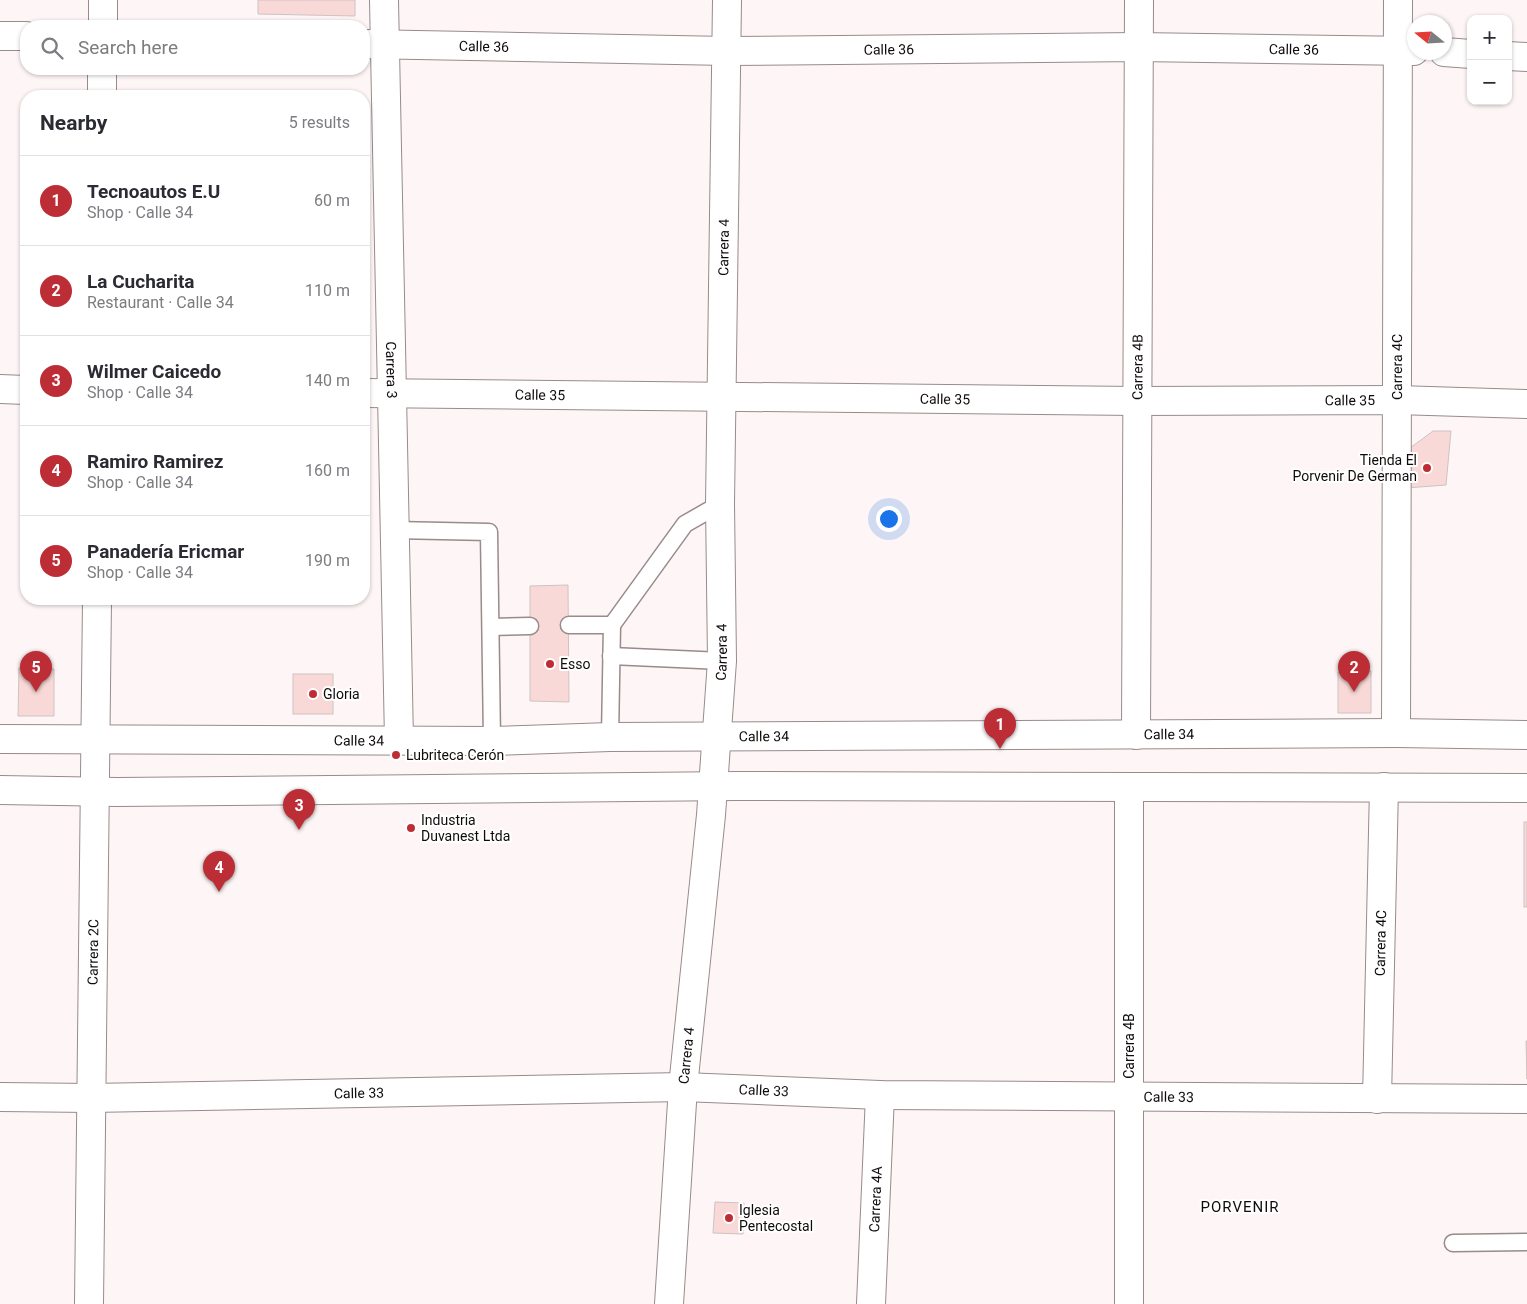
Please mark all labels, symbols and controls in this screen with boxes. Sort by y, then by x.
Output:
north arrow [1407,15,1452,60]
map controls [1467,15,1512,105]
button: + [1467,15,1512,60]
search box [20,20,370,75]
icon: search [38,34,66,62]
text: Search here [78,36,178,59]
street label: Calle 36 [459,38,509,55]
street label: Calle 36 [864,41,914,58]
street label: Calle 36 [1269,41,1319,58]
button: − [1467,60,1512,105]
text: Nearby [40,111,107,135]
text: 5 results [289,113,350,132]
text: Tecnoautos E.U [87,180,220,203]
text: 1 [51,191,61,210]
text: 60 m [314,191,350,210]
text: Shop · Calle 34 [87,203,193,222]
street label: Carrera 4 [715,219,732,276]
text: La Cucharita [87,270,195,293]
text: 2 [51,281,61,300]
text: 110 m [305,281,350,300]
text: Restaurant · Calle 34 [87,293,234,312]
street label: Carrera 4B [1129,334,1146,400]
street label: Carrera 4C [1389,334,1405,400]
street label: Carrera 3 [383,341,400,399]
text: Wilmer Caicedo [87,360,221,383]
text: 3 [51,371,61,390]
text: 140 m [305,371,350,390]
text: Shop · Calle 34 [87,383,193,402]
street label: Calle 35 [515,387,565,403]
street label: Calle 35 [920,391,970,407]
street label: Calle 35 [1325,392,1375,408]
text: Ramiro Ramirez [87,450,223,473]
place label: Tienda El Porvenir De German [1293,452,1417,484]
text: 4 [51,461,61,480]
text: 160 m [305,461,350,480]
marker: Tienda El Porvenir De German [1421,462,1433,474]
text: Shop · Calle 34 [87,473,193,492]
your location [876,506,902,532]
text: Panadería Ericmar [87,540,244,563]
text: 5 [51,551,61,570]
text: 190 m [305,551,350,570]
text: Shop · Calle 34 [87,563,193,582]
street label: Carrera 4 [713,624,730,681]
pin: 5 [20,651,52,692]
pin: 2 [1338,651,1370,692]
place label: Esso [560,656,590,672]
marker: Esso [544,658,556,670]
place label: Gloria [323,686,360,702]
marker: Gloria [307,688,319,700]
pin: 1 [984,708,1016,749]
street label: Calle 34 [1144,726,1194,742]
street label: Calle 34 [739,728,789,744]
street label: Calle 34 [334,732,384,749]
place label: Lubriteca Cerón [406,747,504,763]
marker: Lubriteca Cerón [390,749,402,761]
pin: 3 [283,789,315,830]
place label: Industria Duvanest Ltda [421,812,510,844]
marker: Industria Duvanest Ltda [405,822,417,834]
pin: 4 [203,851,235,892]
street label: Carrera 4C [1372,910,1389,976]
street label: Carrera 2C [85,919,101,985]
street label: Carrera 4B [1121,1013,1137,1079]
street label: Carrera 4 [675,1026,697,1085]
street label: Calle 33 [738,1081,789,1099]
street label: Calle 33 [334,1085,384,1101]
street label: Calle 33 [1144,1089,1194,1105]
street label: Carrera 4A [866,1166,885,1232]
district label: PORVENIR [1201,1198,1280,1216]
place label: Iglesia Pentecostal [739,1202,813,1234]
marker: Iglesia Pentecostal [723,1212,735,1224]

